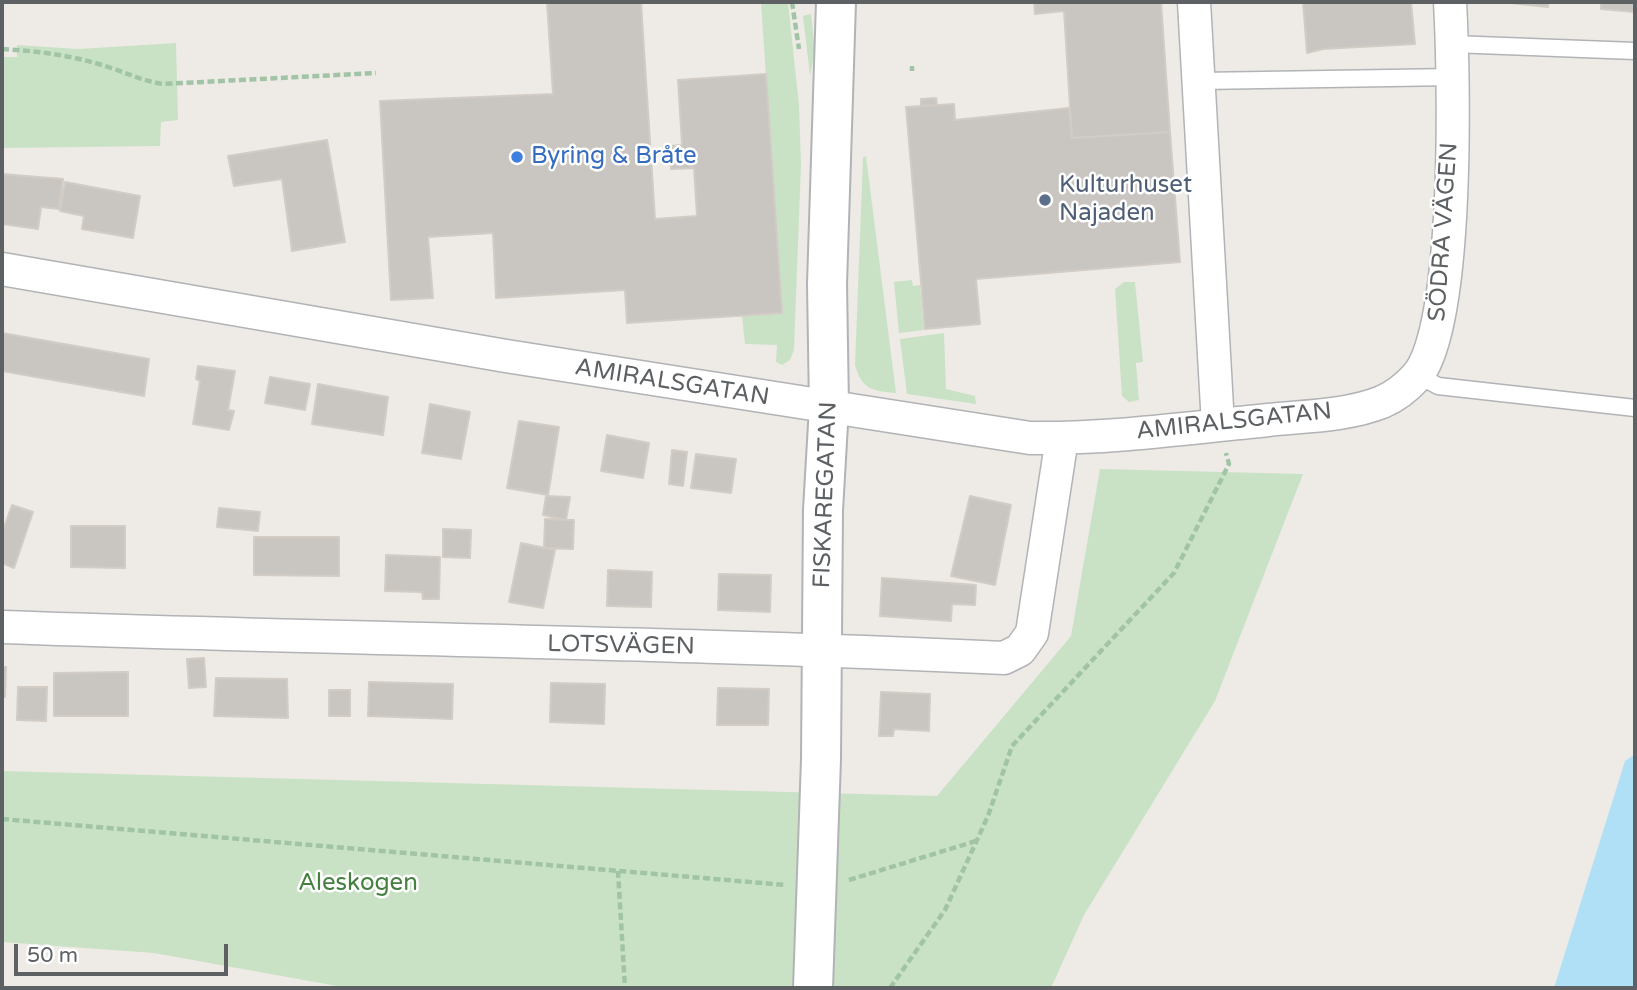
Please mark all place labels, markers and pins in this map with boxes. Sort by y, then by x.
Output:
place label: Byring & Bråte [531,143,697,171]
marker: Byring & Bråte [509,149,525,165]
place label: Kulturhuset Najaden [1059,172,1192,228]
marker: Kulturhuset Najaden [1037,192,1053,208]

